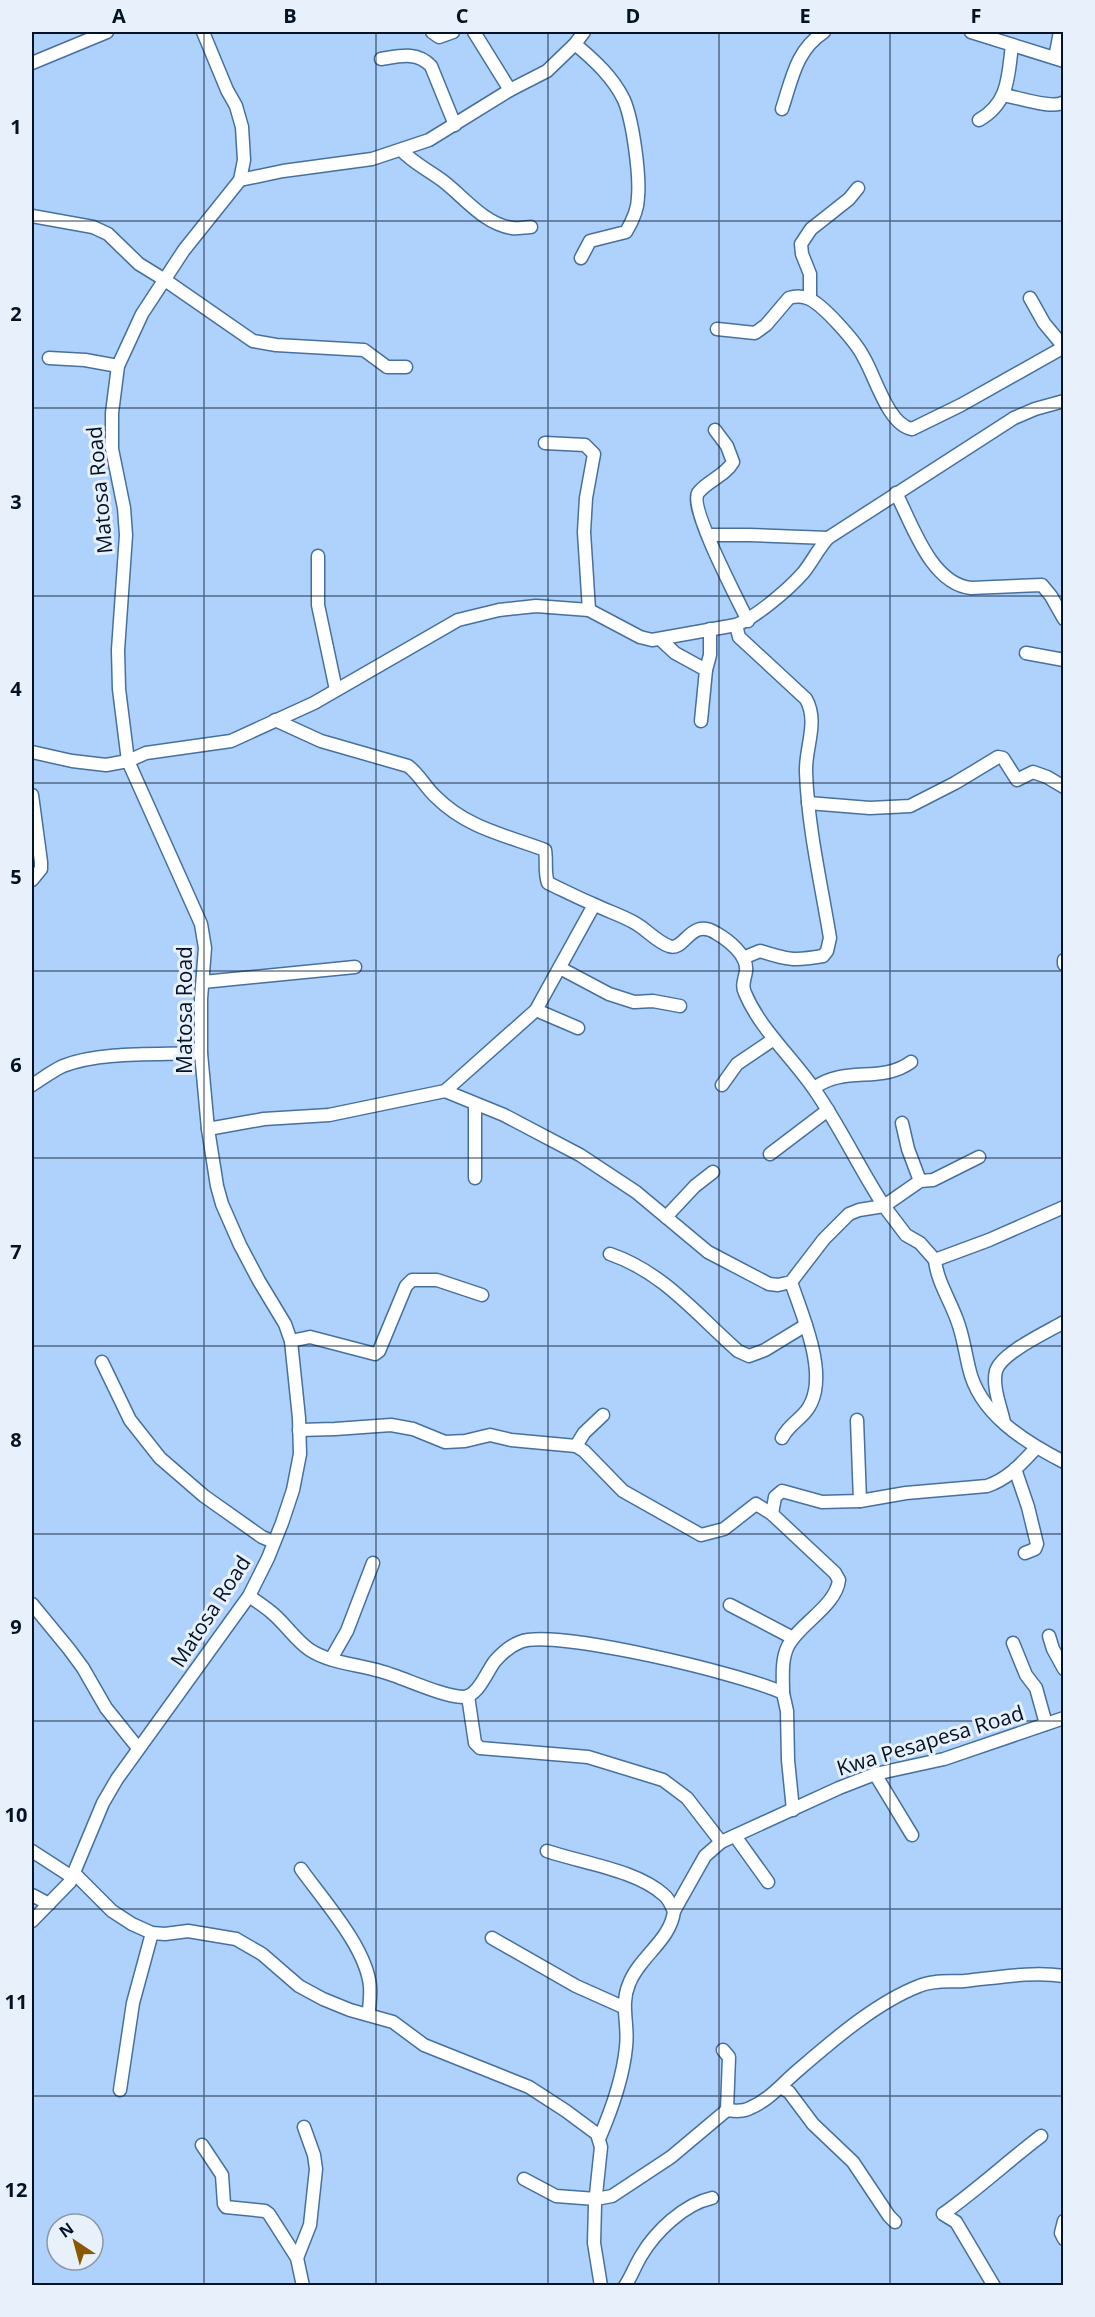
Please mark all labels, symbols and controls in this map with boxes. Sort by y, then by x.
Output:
text: A [112,2,126,29]
text: B [283,2,297,29]
text: C [456,2,469,29]
text: D [626,2,640,29]
text: E [799,2,811,29]
text: F [971,2,981,29]
text: 1 [10,113,22,140]
text: 2 [10,300,22,327]
street label: Matosa Road [79,425,119,555]
text: 3 [10,488,22,515]
text: 4 [10,675,22,702]
text: 5 [10,863,22,890]
street label: Matosa Road [170,946,198,1074]
text: 6 [10,1051,22,1078]
text: 7 [10,1238,22,1265]
text: 8 [10,1426,22,1453]
street label: Matosa Road [163,1550,257,1672]
text: 9 [10,1613,22,1640]
street label: Kwa Pesapesa Road [833,1698,1027,1782]
text: 10 [5,1801,27,1828]
text: 11 [5,1988,27,2015]
text: 12 [5,2176,27,2203]
north arrow [45,2212,105,2272]
text: N [54,2217,78,2243]

